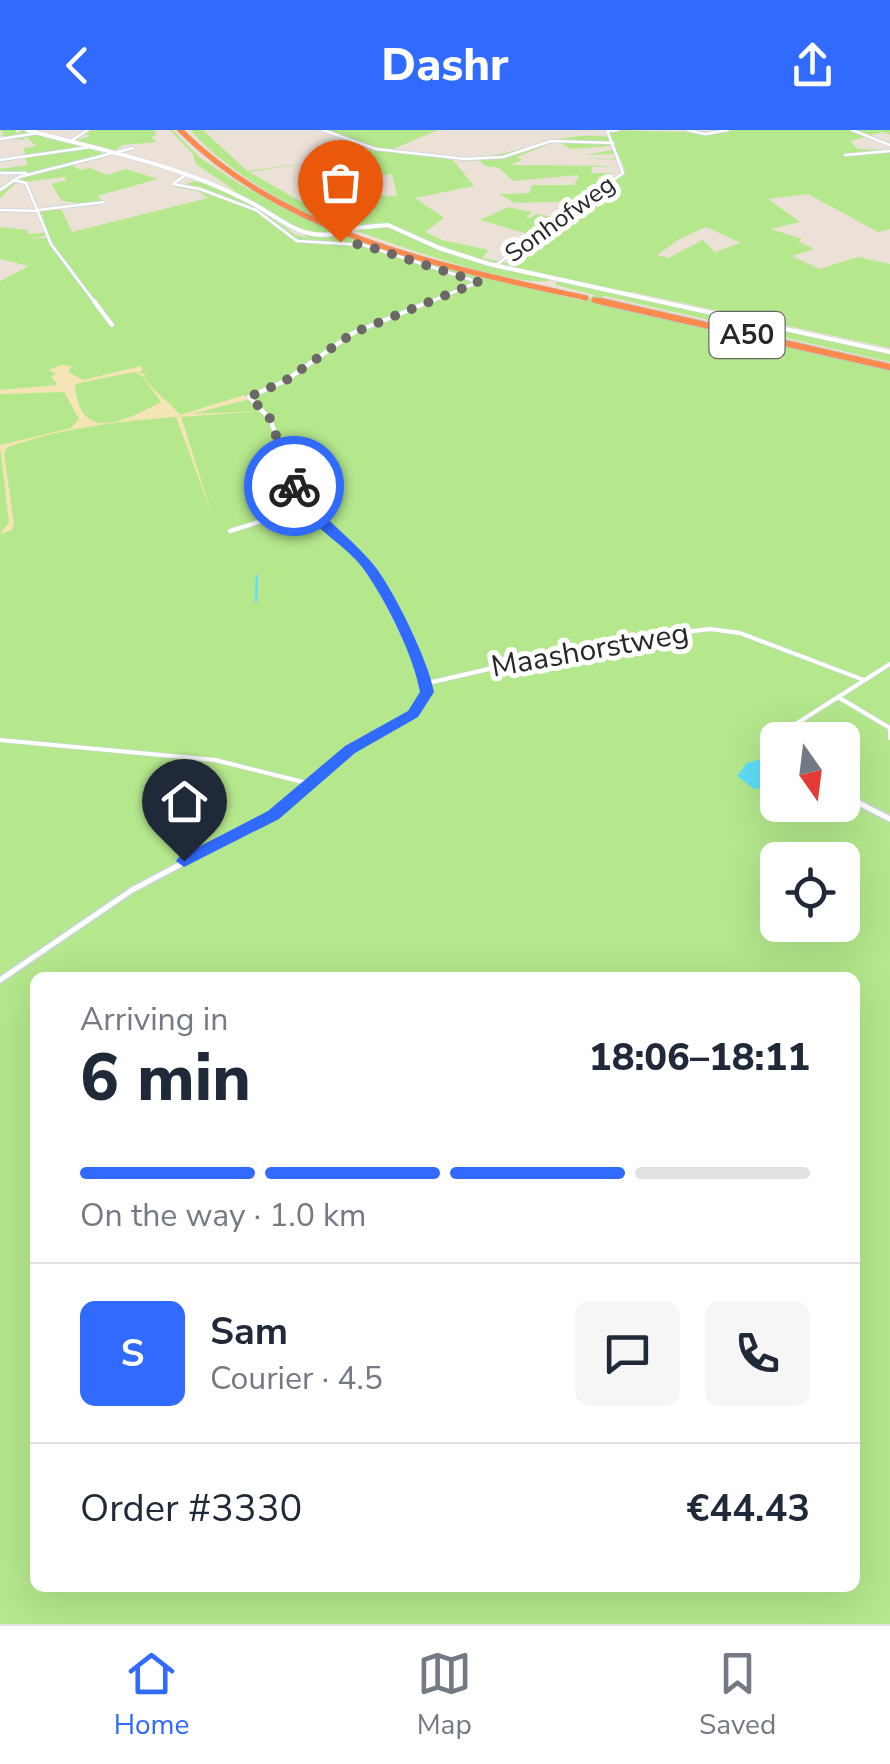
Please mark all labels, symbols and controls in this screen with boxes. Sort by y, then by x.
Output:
text: Dashr [381,35,509,96]
icon: back [50,38,105,93]
icon: share [785,38,840,93]
pin [298,140,383,243]
icon: bag [313,155,368,210]
street label: Sonhofweg [498,168,622,270]
road number: A50 [710,312,784,358]
courier [244,436,344,536]
icon: bike [267,459,322,514]
street label: Maashorstweg [488,612,692,688]
north arrow [760,722,860,822]
map controls [760,722,860,942]
pin [142,759,227,862]
icon: home [157,774,212,829]
button: locate [760,842,860,942]
text: Arriving in [80,998,228,1041]
text: 18:06–18:11 [589,1032,810,1083]
text: 6 min [80,1034,251,1123]
text: On the way · 1.0 km [80,1194,366,1237]
button: chat [575,1301,680,1406]
button: phone [705,1301,810,1406]
text: Sam [210,1306,288,1357]
text: S [121,1328,144,1379]
text: Courier · 4.5 [210,1357,383,1400]
text: Order #3330 [80,1483,302,1534]
text: €44.43 [687,1483,810,1534]
tab: Home [114,1646,189,1744]
tab: Map [417,1646,472,1744]
tab: Saved [699,1646,776,1744]

